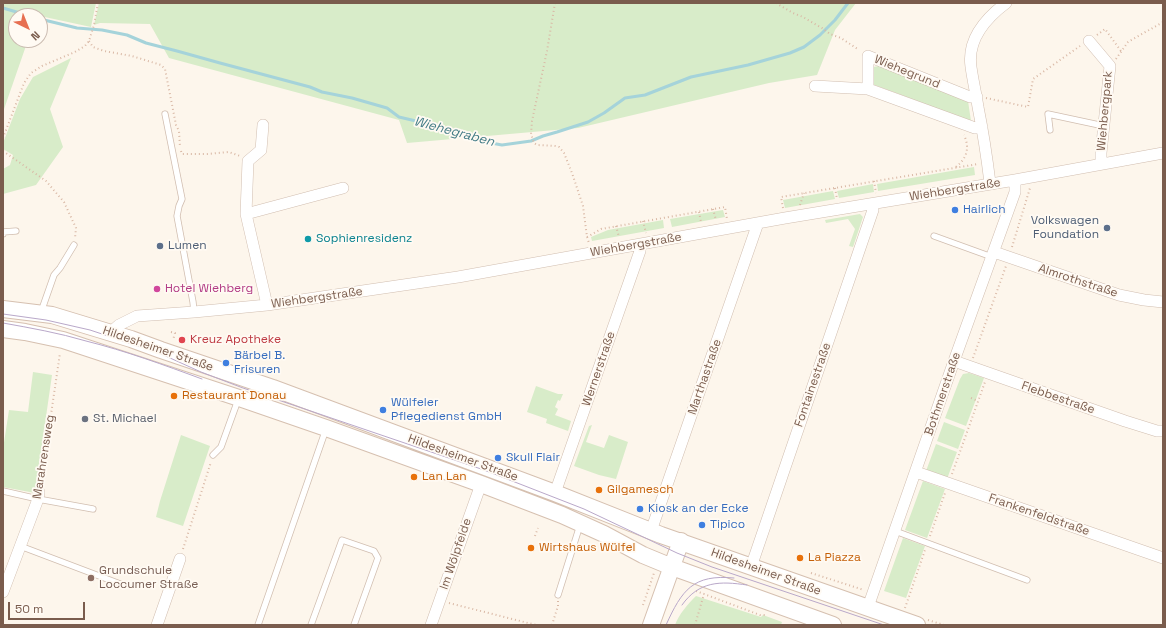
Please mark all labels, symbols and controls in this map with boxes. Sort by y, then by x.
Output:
north arrow [8,8,48,48]
text: N [28,28,43,44]
street label: Wiehegrund [872,52,942,92]
street label: Wiehbergpark [1094,70,1116,152]
water label: Wiehegraben [412,114,496,150]
street label: Wiehbergstraße [908,176,1002,204]
place label: Hairlich [963,203,1006,217]
marker: Hairlich [950,205,960,215]
place label: Volkswagen Foundation [1031,214,1099,242]
marker: Volkswagen Foundation [1102,223,1112,233]
street label: Wiehbergstraße [589,230,683,260]
place label: Sophienresidenz [316,232,412,246]
marker: Sophienresidenz [303,234,313,244]
place label: Lumen [168,239,207,253]
marker: Lumen [155,241,165,251]
street label: Almrothstraße [1036,261,1120,301]
place label: Hotel Wiehberg [165,282,253,296]
marker: Hotel Wiehberg [152,284,162,294]
street label: Wiehbergstraße [270,284,364,312]
street label: Hildesheimer Straße [101,323,215,375]
street label: Wernerstraße [579,330,619,408]
place label: Kreuz Apotheke [190,333,281,347]
marker: Kreuz Apotheke [177,335,187,345]
street label: Marthastraße [685,337,725,417]
street label: Fontainestraße [792,341,834,429]
place label: Bärbel B. Frisuren [234,349,285,377]
street label: Bothmerstraße [922,350,964,438]
marker: Bärbel B. Frisuren [221,358,231,368]
street label: Flebbestraße [1019,379,1097,417]
place label: Restaurant Donau [182,389,286,403]
marker: Restaurant Donau [169,391,179,401]
place label: Wülfeler Pflegedienst GmbH [391,396,502,424]
marker: Wülfeler Pflegedienst GmbH [378,405,388,415]
place label: St. Michael [93,412,157,426]
street label: Marahrensweg [30,414,58,500]
marker: St. Michael [80,414,90,424]
street label: Hildesheimer Straße [406,431,520,485]
place label: Skull Flair [506,451,560,465]
marker: Skull Flair [493,453,503,463]
place label: Lan Lan [422,470,467,484]
marker: Lan Lan [409,472,419,482]
place label: Gilgamesch [607,483,674,497]
marker: Gilgamesch [594,485,604,495]
street label: Frankenfeldstraße [987,491,1091,539]
place label: Kiosk an der Ecke [648,502,748,516]
marker: Kiosk an der Ecke [635,504,645,514]
street label: Im Wölpfelde [437,516,475,592]
place label: Tipico [710,518,745,532]
marker: Tipico [697,520,707,530]
place label: Wirtshaus Wülfel [539,541,635,555]
marker: Wirtshaus Wülfel [526,543,536,553]
street label: Hildesheimer Straße [709,545,823,599]
place label: La Piazza [808,551,861,565]
marker: La Piazza [795,553,805,563]
place label: Grundschule Loccumer Straße [99,564,198,592]
marker: Grundschule Loccumer Straße [86,573,96,583]
scale bar [10,594,87,620]
text: 50 m [15,601,43,617]

